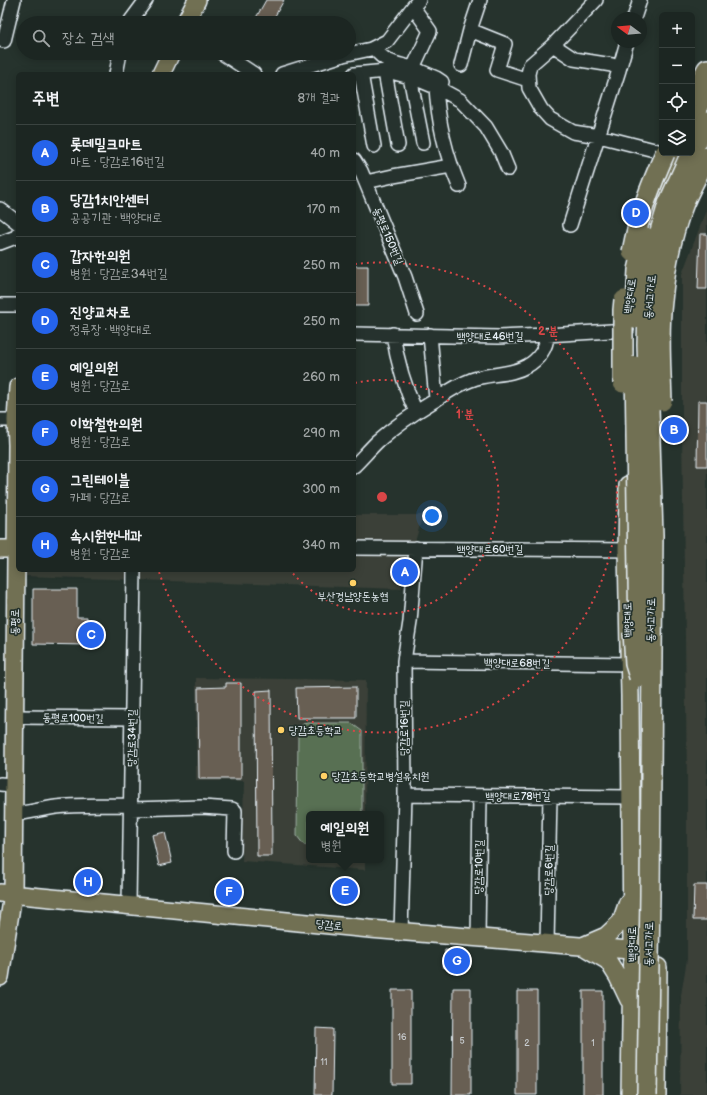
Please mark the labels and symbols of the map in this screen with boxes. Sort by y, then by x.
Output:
north arrow [611,12,647,48]
pin: D [623,198,649,228]
street label: 동평로150번길 [370,205,406,267]
street label: 동서고가로 [642,274,658,320]
street label: 백양대로 [621,277,639,314]
text: 2 분 [538,324,558,339]
street label: 백양대로46번길 [457,330,523,343]
text: 1 분 [456,407,474,422]
pin: B [661,415,687,445]
centre of rings [375,490,389,504]
your location [422,506,442,526]
street label: 백양대로60번길 [457,543,523,556]
pin: A [392,557,418,587]
marker: 부산경남양돈농협 [348,578,358,588]
place label: 부산경남양돈농협 [318,590,389,603]
street label: 동서고가로 [644,598,658,642]
street label: 백양대로 [621,602,635,638]
street label: 동평로 [8,608,22,635]
pin: C [78,620,104,650]
street label: 백양대로68번길 [484,656,550,670]
street label: 당감로16번길 [398,700,411,756]
street label: 당감로34번길 [125,709,139,767]
street label: 동평로100번길 [42,711,104,725]
place label: 당감초등학교 [289,724,342,737]
marker: 당감초등학교 [276,725,286,735]
place label: 당감초등학교병설유치원 [332,770,430,783]
marker: 당감초등학교병설유치원 [319,771,329,781]
street label: 백양대로78번길 [486,790,551,803]
street label: 당감로10번길 [472,839,486,895]
street label: 당감로6번길 [542,844,556,896]
pin: H [75,867,101,897]
pin: E [332,876,358,906]
pin: F [216,877,242,907]
street label: 당감로 [315,917,343,933]
street label: 동서고가로 [642,922,656,966]
street label: 백양대로 [626,926,639,962]
pin: G [444,946,470,976]
house number: 16 [398,1032,407,1043]
house number: 5 [459,1036,465,1047]
house number: 2 [524,1038,530,1049]
house number: 1 [591,1038,595,1049]
house number: 11 [321,1057,327,1068]

